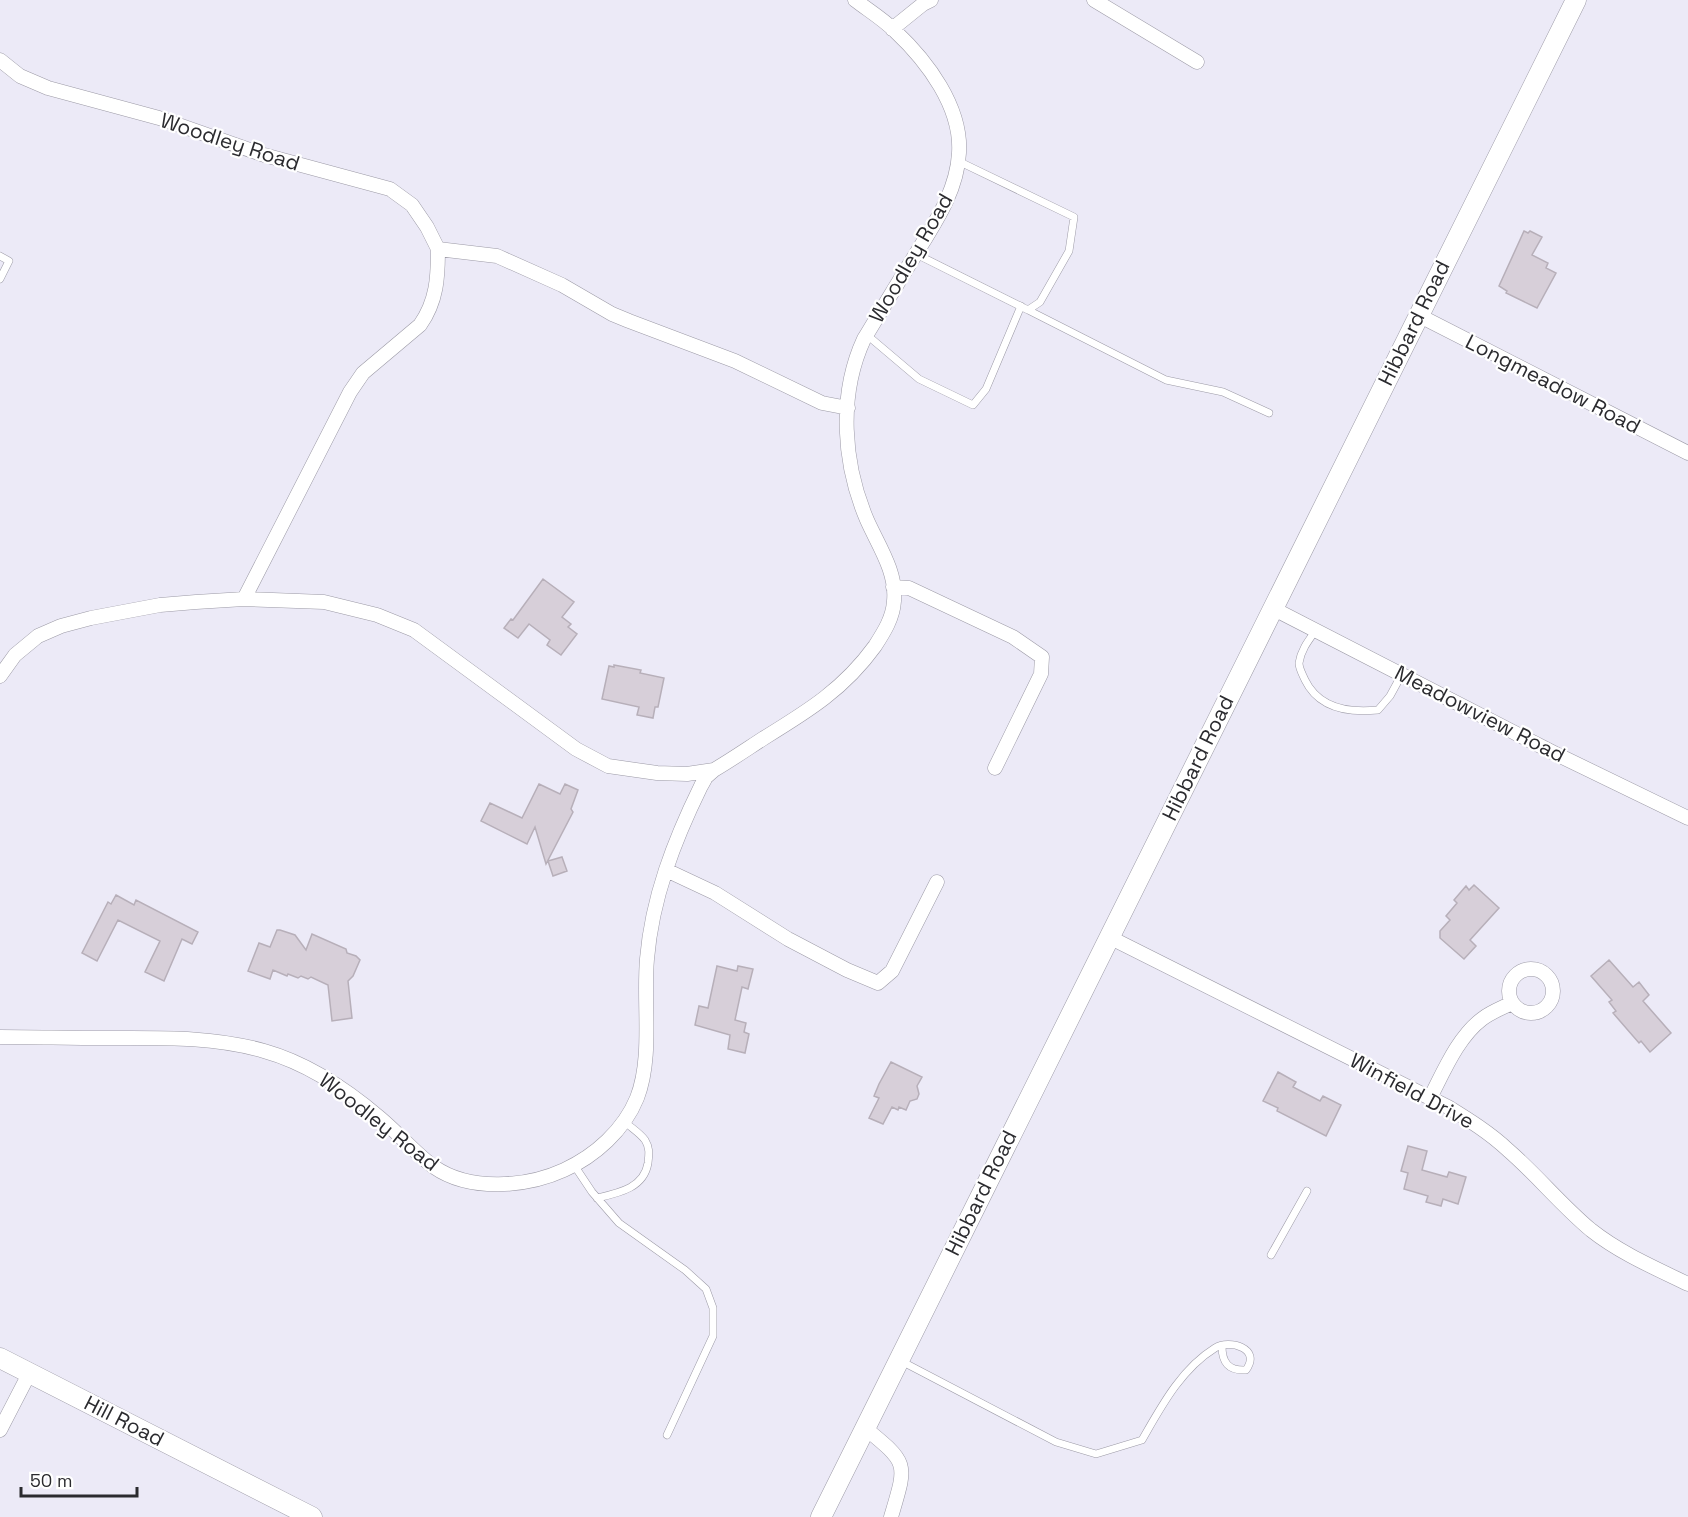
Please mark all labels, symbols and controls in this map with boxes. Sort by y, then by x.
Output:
street label: Woodley Road [157,106,303,177]
street label: Woodley Road [863,188,958,327]
street label: Hibbard Road [1372,256,1456,390]
street label: Longmeadow Road [1461,328,1645,439]
street label: Meadowview Road [1390,659,1570,768]
street label: Hibbard Road [1156,691,1240,825]
street label: Winfield Drive [1345,1047,1479,1135]
street label: Woodley Road [314,1066,445,1177]
street label: Hibbard Road [939,1126,1023,1260]
street label: Hill Road [80,1389,169,1452]
scale bar [21,1460,136,1498]
text: 50 m [30,1469,72,1492]

